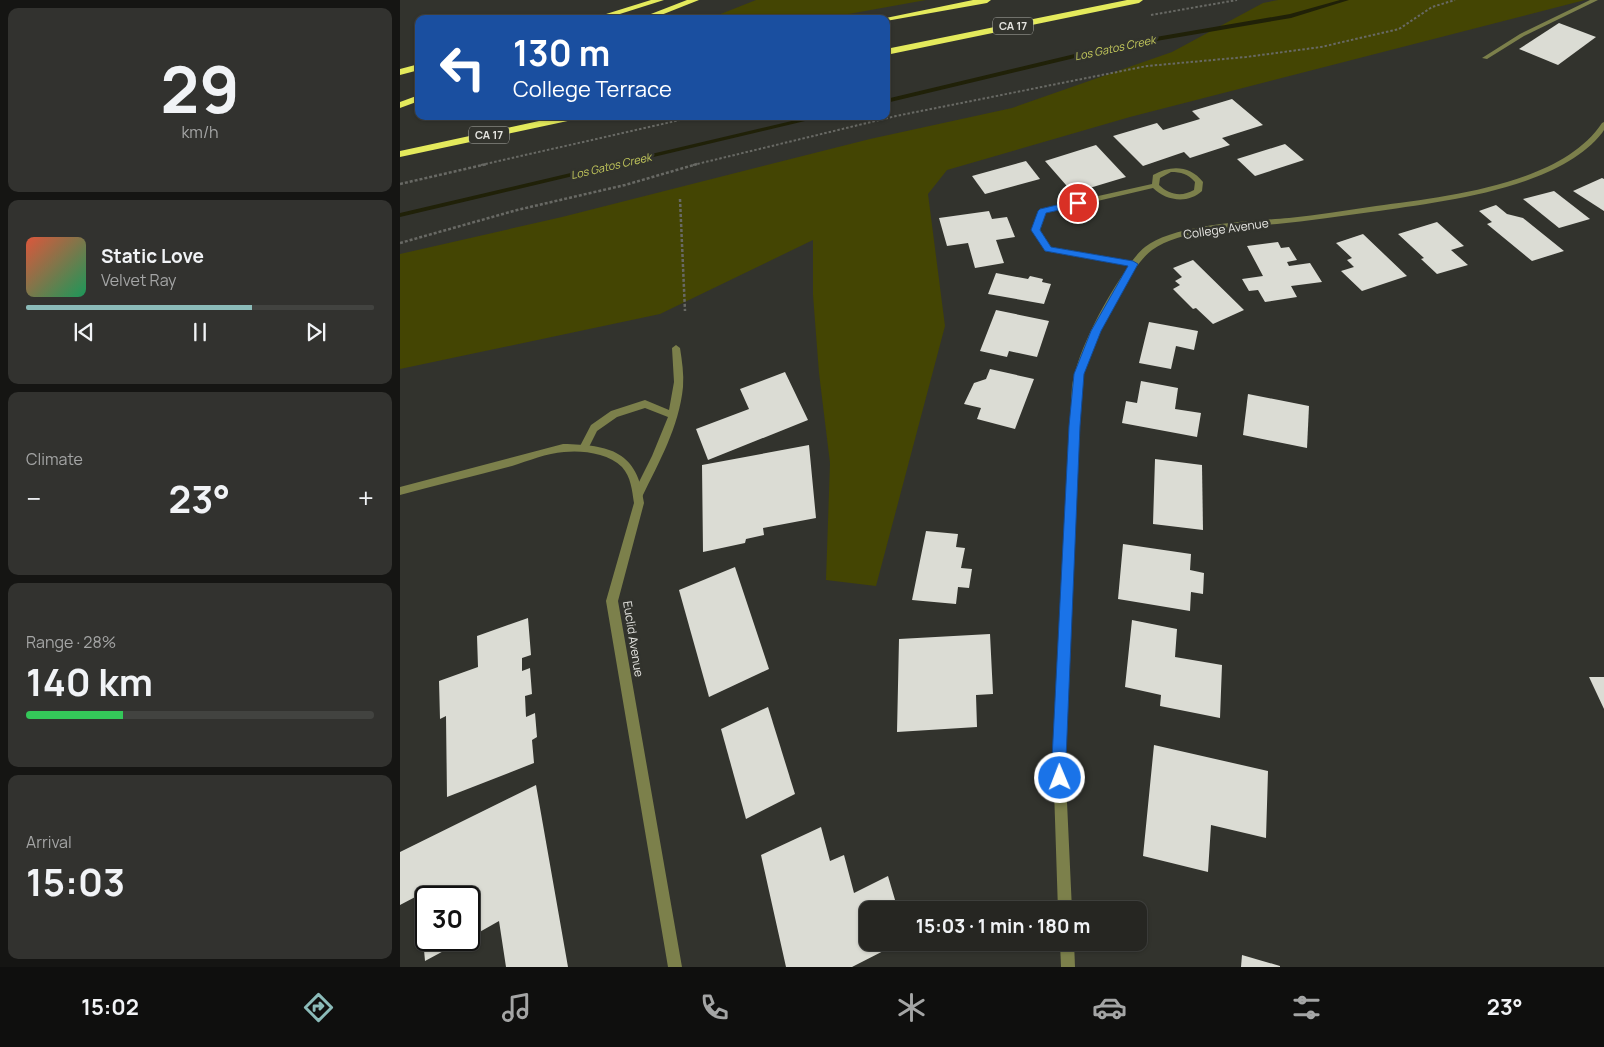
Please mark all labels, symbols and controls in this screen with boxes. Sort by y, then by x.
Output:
road number: CA 17 [993,18,1033,34]
text: 130 m [513,29,610,77]
water label: Los Gatos Creek [1073,31,1158,63]
icon: left [430,35,495,100]
text: 29 [160,44,240,133]
text: College Terrace [513,74,672,104]
text: km/h [181,121,219,143]
road number: CA 17 [469,126,509,144]
water label: Los Gatos Creek [569,149,654,182]
pin [1057,182,1099,224]
icon: arrive [1064,189,1092,217]
street label: College Avenue [1182,214,1270,243]
text: Static Love [101,243,204,269]
text: Velvet Ray [101,269,177,291]
icon: previous [70,318,98,346]
icon: pause [186,318,214,346]
icon: next [302,318,330,346]
text: Climate [26,448,83,470]
text: 23° [169,472,230,524]
text: − [26,479,41,517]
text: + [358,479,374,517]
street label: Euclid Avenue [619,600,648,678]
text: Range · 28% [26,631,116,653]
text: 140 km [26,655,153,707]
position arrow [1033,751,1085,803]
text: Arrival [26,831,72,853]
text: 15:03 [26,855,125,907]
speed limit sign: 30 [415,886,480,951]
text: 15:03 · 1 min · 180 m [916,913,1090,939]
icon: directions [301,990,336,1025]
icon: music [499,990,534,1025]
icon: phone [697,990,732,1025]
icon: climate [894,990,929,1025]
icon: car [1092,990,1127,1025]
icon: filters [1289,990,1324,1025]
text: 15:02 [81,992,139,1022]
text: 23° [1487,992,1523,1022]

